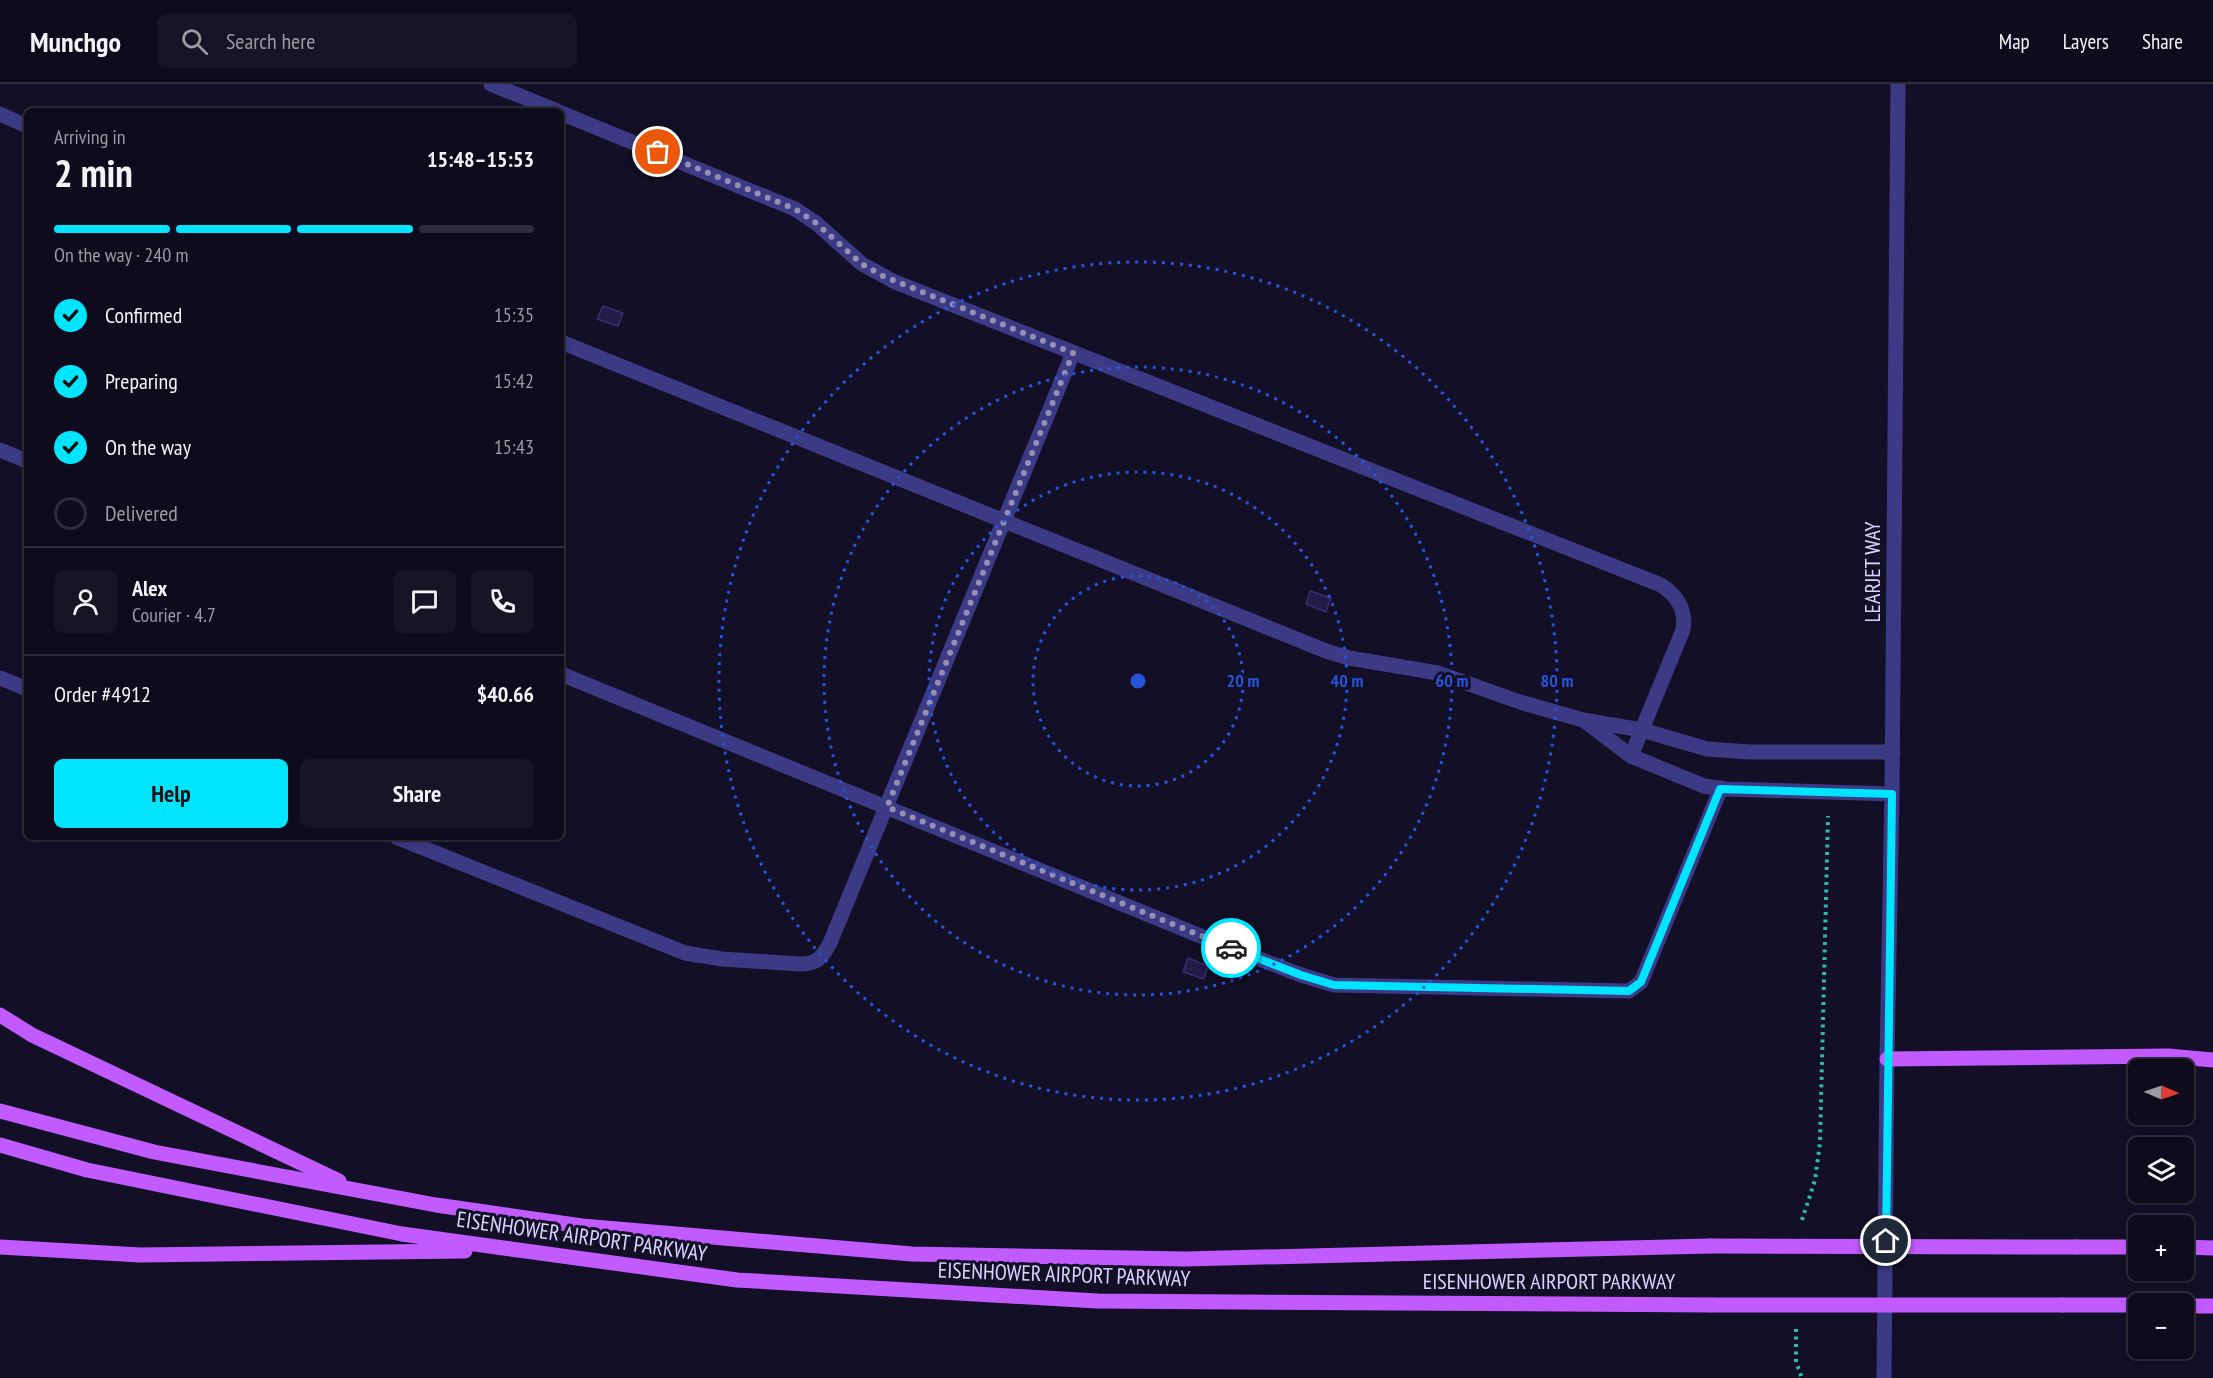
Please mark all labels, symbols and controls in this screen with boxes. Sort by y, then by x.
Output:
search box [157,14,577,68]
text: Munchgo [30,23,121,60]
icon: search [178,25,211,58]
text: Search here [226,27,315,55]
text: Map [1999,28,2030,55]
text: Layers [2063,28,2109,55]
text: Share [2142,28,2183,55]
text: Arriving in [54,124,126,150]
pin [632,126,683,177]
icon: bag [641,135,674,168]
text: 15:48–15:53 [427,145,534,173]
text: 2 min [54,147,133,198]
text: On the way · 240 m [54,242,189,268]
icon: check [54,299,87,332]
text: Confirmed [105,301,182,329]
text: 15:35 [494,302,534,328]
icon: check [54,365,87,398]
text: Preparing [105,367,178,395]
text: 15:42 [494,368,534,394]
icon: check [54,431,87,464]
text: On the way [105,433,191,461]
text: 15:43 [494,434,534,460]
text: Delivered [105,499,178,527]
street label: LEARJET WAY [1858,521,1886,623]
button: person [54,570,117,633]
button: chat [393,570,456,633]
button: phone [471,570,534,633]
text: Alex [132,574,167,602]
text: Courier · 4.7 [132,602,216,628]
text: 20 m [1227,669,1259,692]
text: 40 m [1331,669,1363,692]
text: 60 m [1436,669,1468,692]
text: 80 m [1541,669,1573,692]
centre of rings [1128,671,1148,691]
text: Order #4912 [54,680,151,708]
text: $40.66 [477,680,534,708]
button: Help [54,759,288,828]
button: Share [300,759,534,828]
courier [1201,918,1261,978]
icon: car [1215,932,1248,965]
north arrow [2128,1059,2194,1125]
map controls [2128,1059,2194,1359]
button: layers [2128,1137,2194,1203]
street label: EISENHOWER AIRPORT PARKWAY [455,1205,709,1267]
pin [1860,1215,1911,1266]
button: + [2128,1215,2194,1281]
icon: home [1869,1224,1902,1257]
street label: EISENHOWER AIRPORT PARKWAY [937,1256,1191,1292]
street label: EISENHOWER AIRPORT PARKWAY [1423,1267,1675,1295]
button: − [2128,1293,2194,1359]

